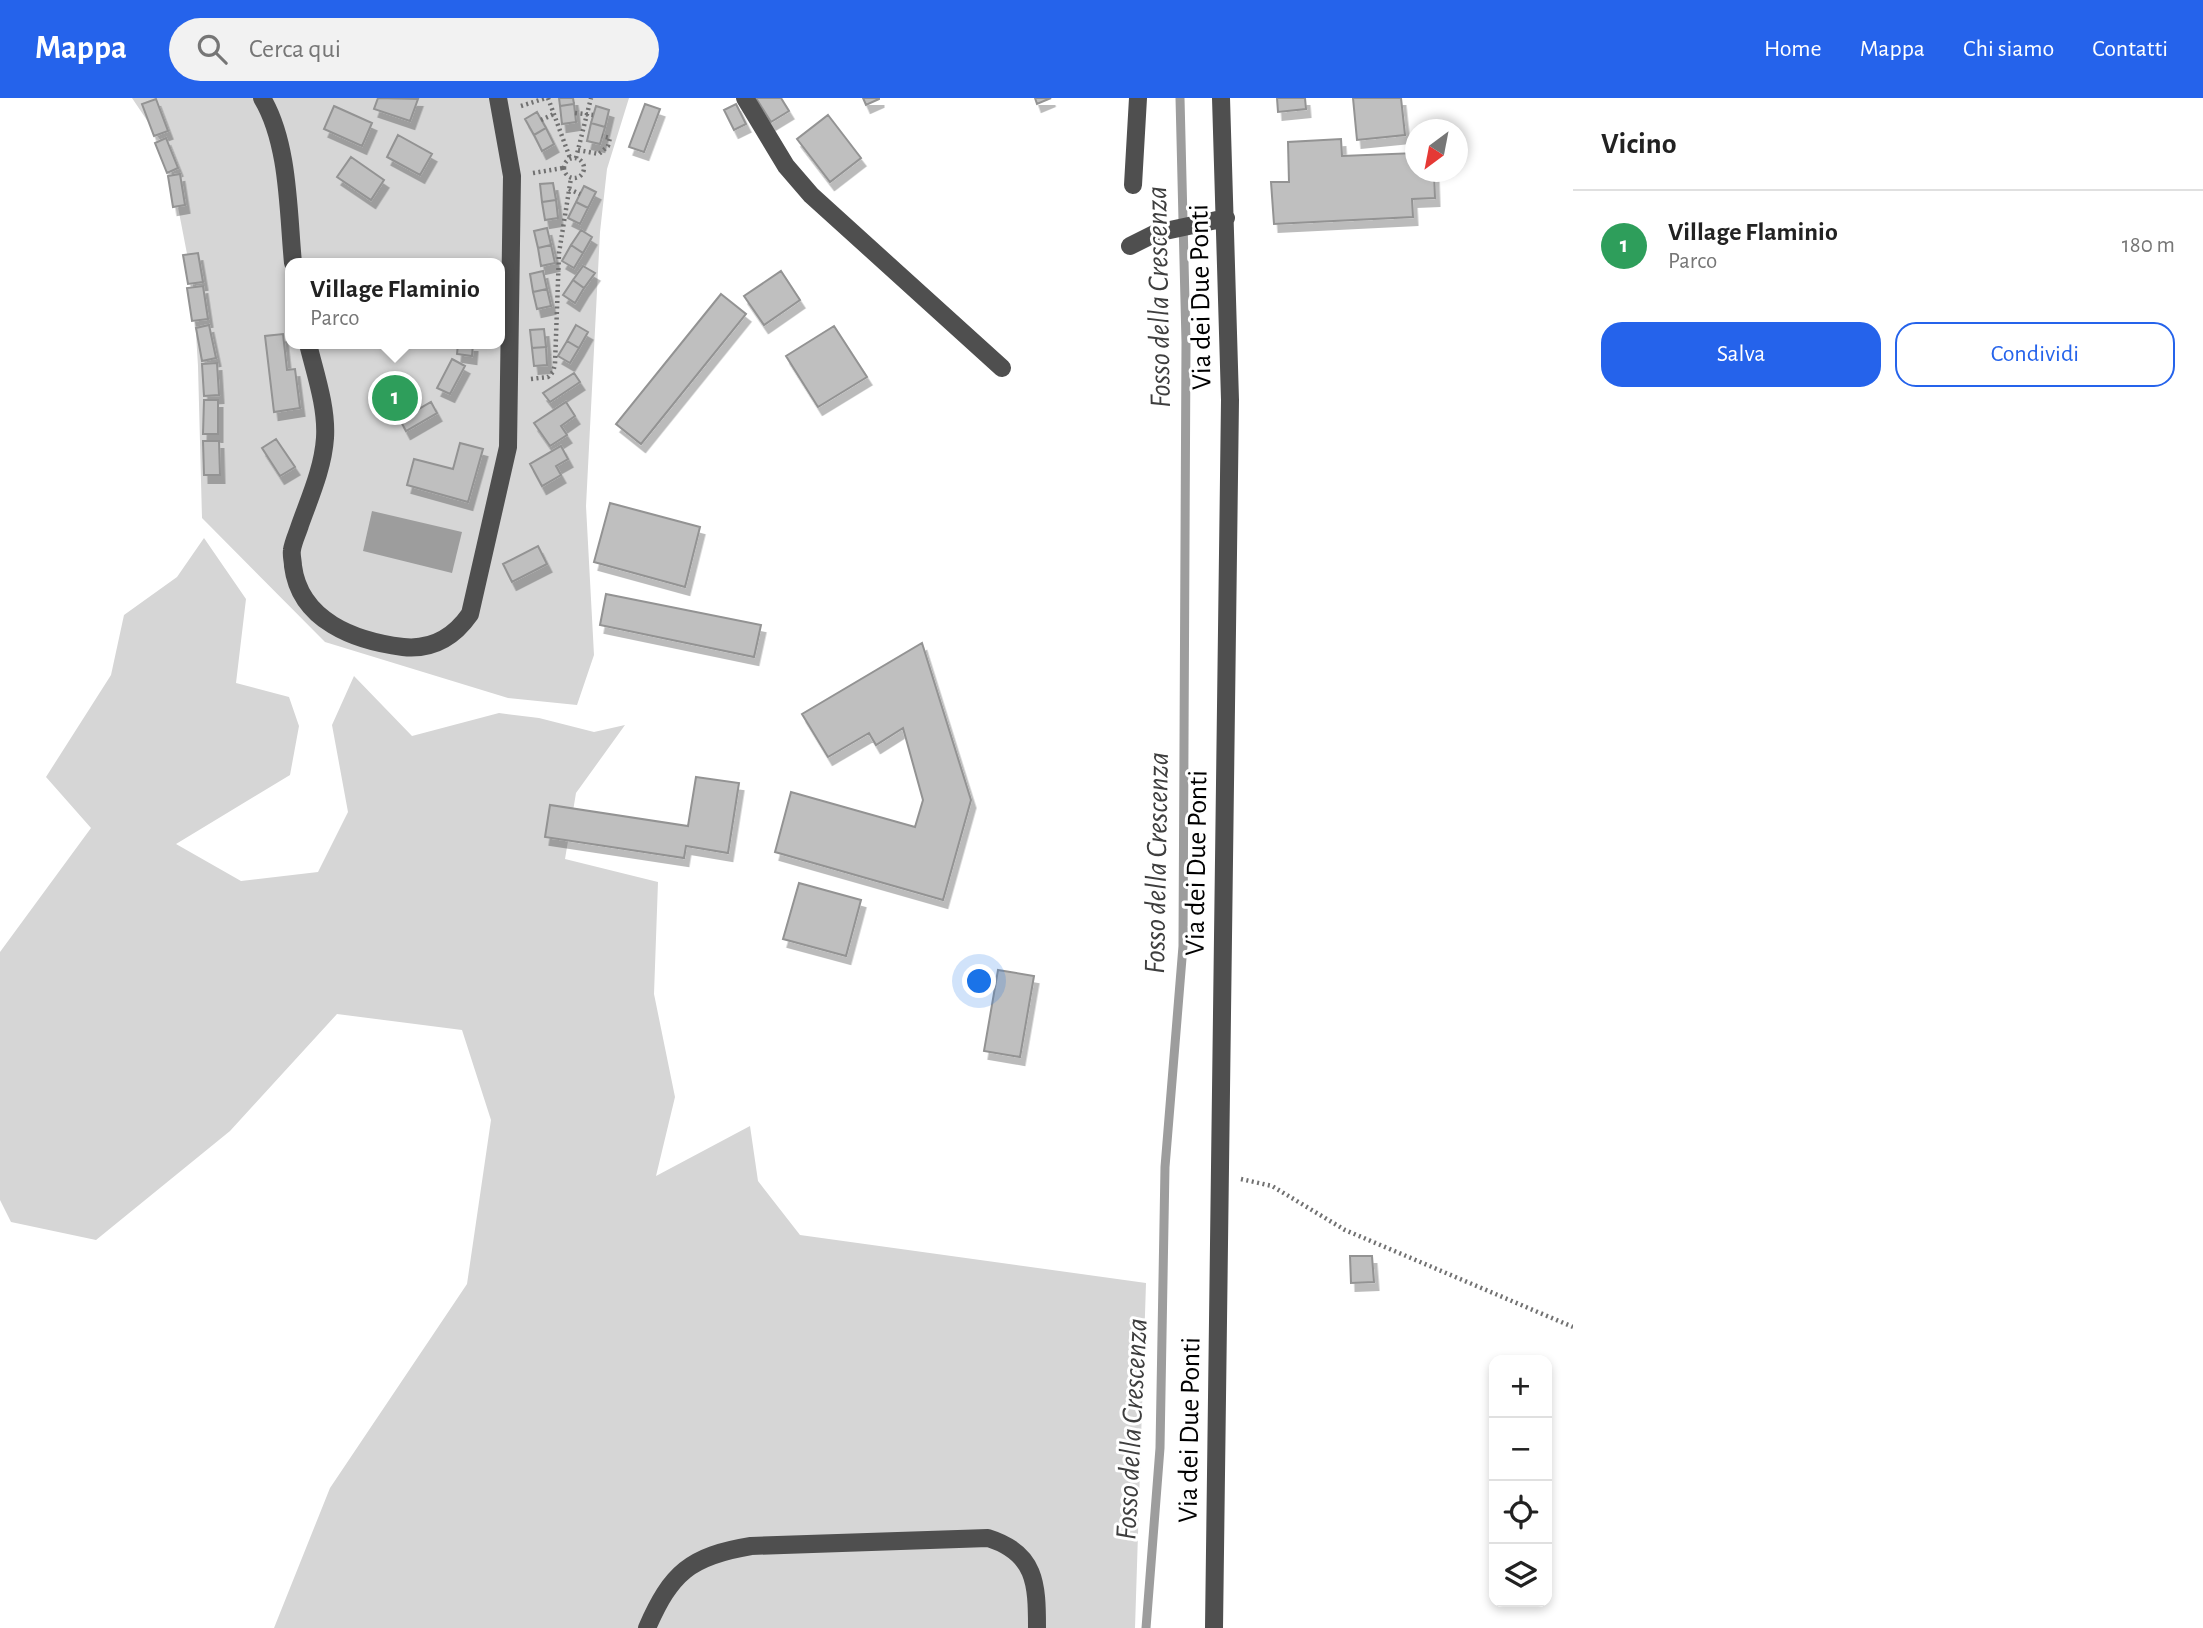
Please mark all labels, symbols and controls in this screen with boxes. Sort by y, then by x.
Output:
search box [169,18,659,81]
icon: search [193,30,231,68]
text: Mappa [35,32,127,65]
text: Cerca qui [249,36,341,62]
text: Home [1764,37,1822,61]
text: Mappa [1860,37,1925,61]
text: Chi siamo [1963,37,2054,61]
text: Contatti [2092,37,2168,61]
north arrow [1405,119,1468,182]
text: Vicino [1601,129,1677,159]
water label: Fosso della Crescenza [1142,186,1176,408]
street label: Via dei Due Ponti [1185,204,1217,390]
text: Village Flaminio [1668,219,1838,245]
text: 1 [1620,234,1628,257]
text: 180 m [2122,234,2175,257]
text: Parco [1668,250,1717,273]
popup [285,258,505,349]
text: Village Flaminio [310,276,480,302]
text: Parco [310,307,359,330]
button: Salva [1601,322,1881,387]
button: Condividi [1895,322,2175,387]
pin: 1 [372,372,418,424]
water label: Fosso della Crescenza [1140,752,1174,974]
street label: Via dei Due Ponti [1181,770,1213,956]
your location [962,964,996,998]
water label: Fosso della Crescenza [1111,1317,1153,1541]
street label: Via dei Due Ponti [1174,1337,1206,1523]
map controls [1489,1355,1552,1607]
button: + [1489,1355,1552,1418]
button: − [1489,1418,1552,1481]
button: locate [1489,1481,1552,1544]
button: layers [1489,1544,1552,1607]

